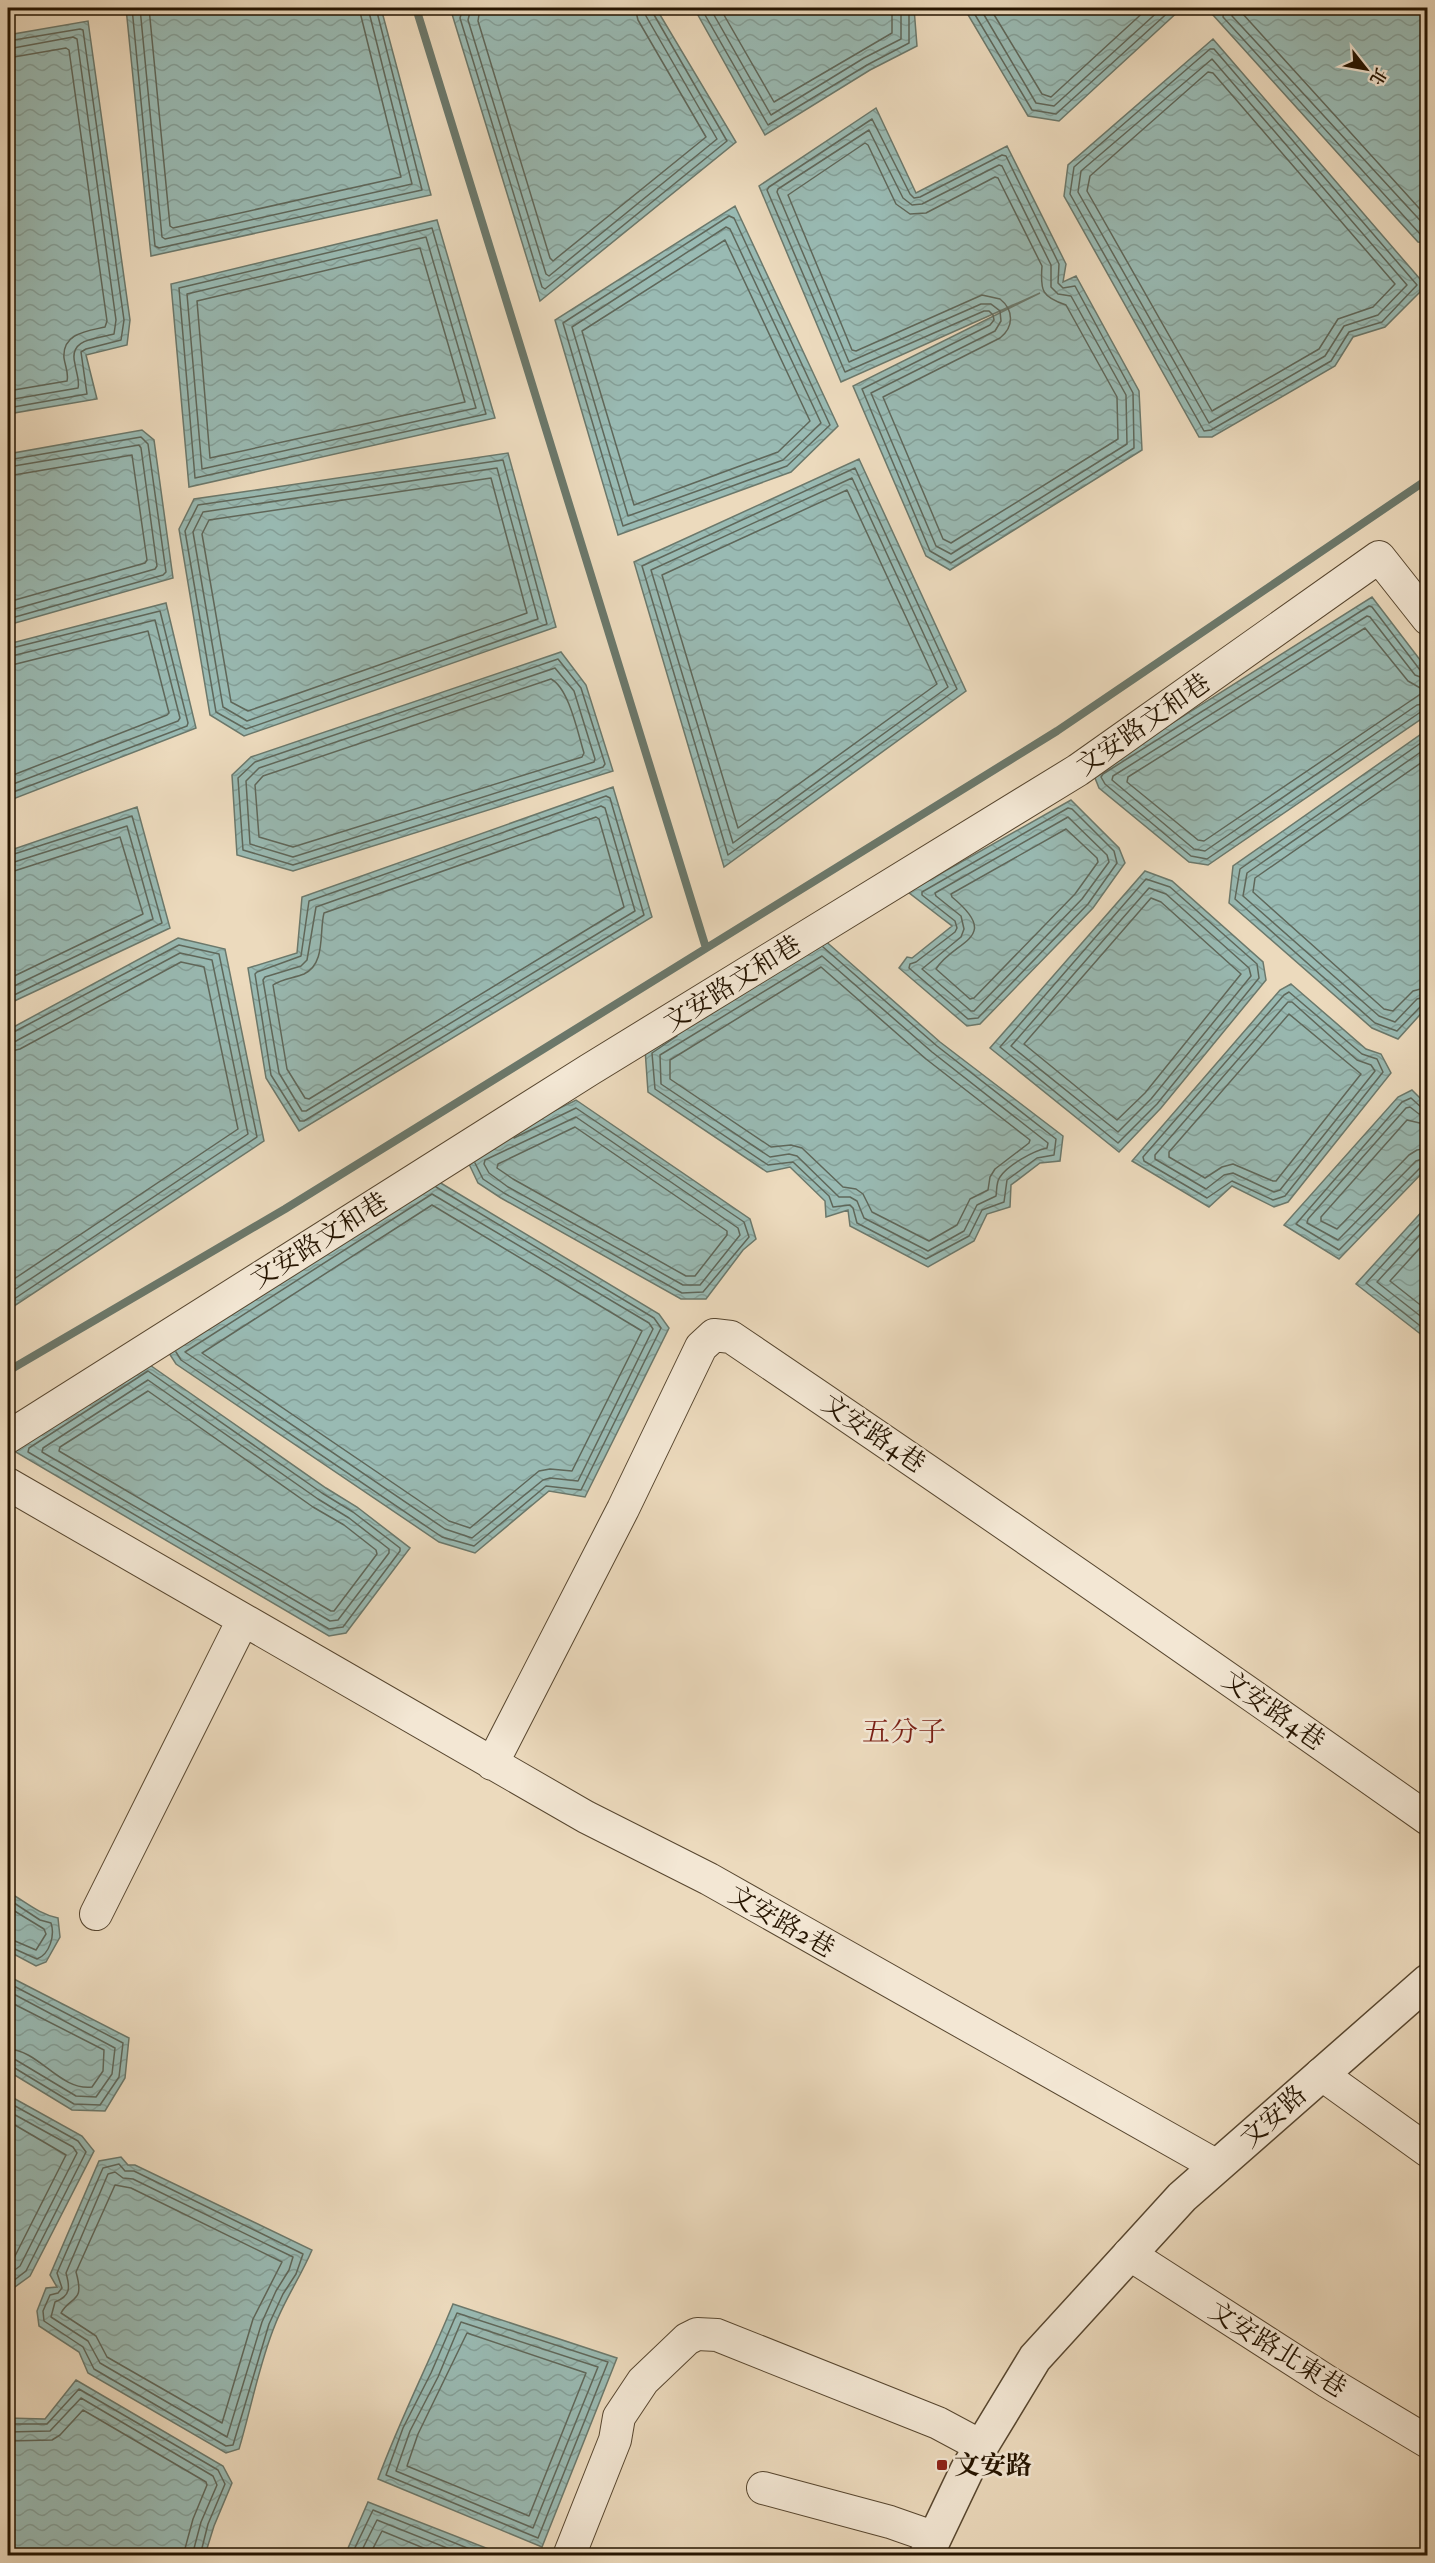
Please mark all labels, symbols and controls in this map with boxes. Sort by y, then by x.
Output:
north arrow [1336,39,1396,99]
text: 北 [1365,64,1391,88]
street label: 文安路文和巷 [1070,667,1217,783]
street label: 文安路文和巷 [658,929,807,1039]
street label: 文安路文和巷 [245,1186,394,1296]
street label: 文安路4巷 [816,1388,931,1480]
street label: 文安路4巷 [1216,1664,1331,1758]
district label: 五分子 [862,1715,946,1750]
street label: 文安路2巷 [723,1879,840,1965]
street label: 文安路 [1234,2079,1313,2155]
street label: 文安路北東巷 [1203,2295,1352,2405]
place label: 文安路 [954,2450,1032,2482]
marker: 文安路 [935,2458,949,2472]

